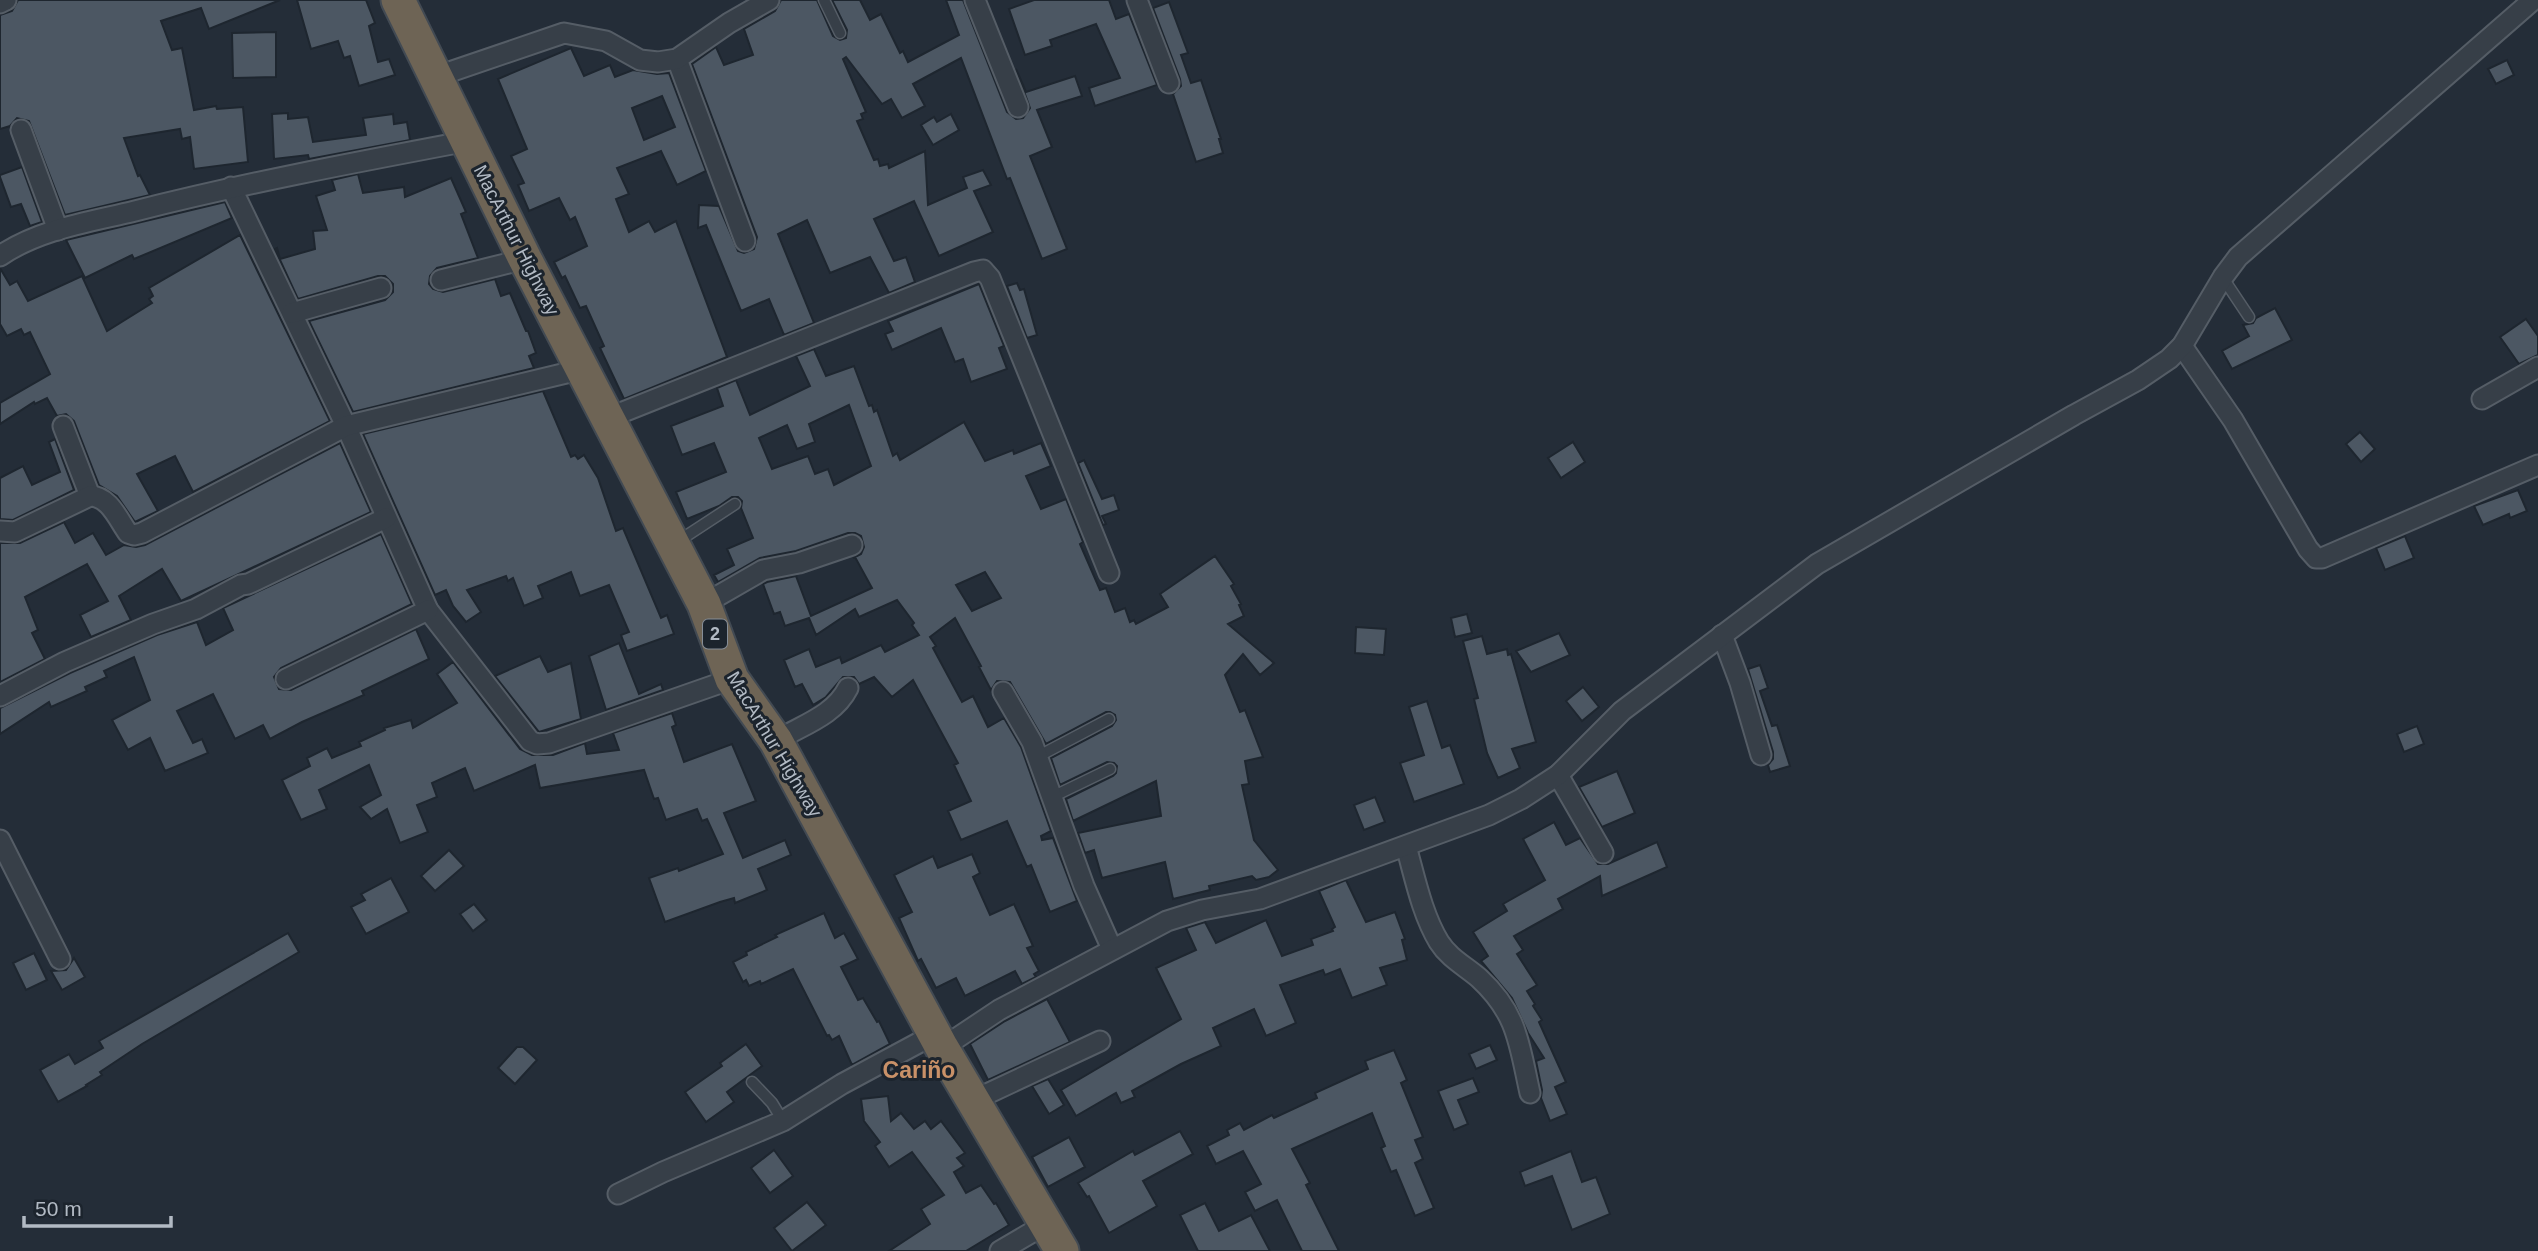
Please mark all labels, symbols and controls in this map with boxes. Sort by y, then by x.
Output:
street label: MacArthur Highway [470,162,564,319]
road number: 2 [703,620,727,648]
street label: MacArthur Highway [723,668,827,821]
district label: Cariño [883,1057,955,1083]
scale bar [24,1184,172,1228]
text: 50 m [35,1197,82,1220]

